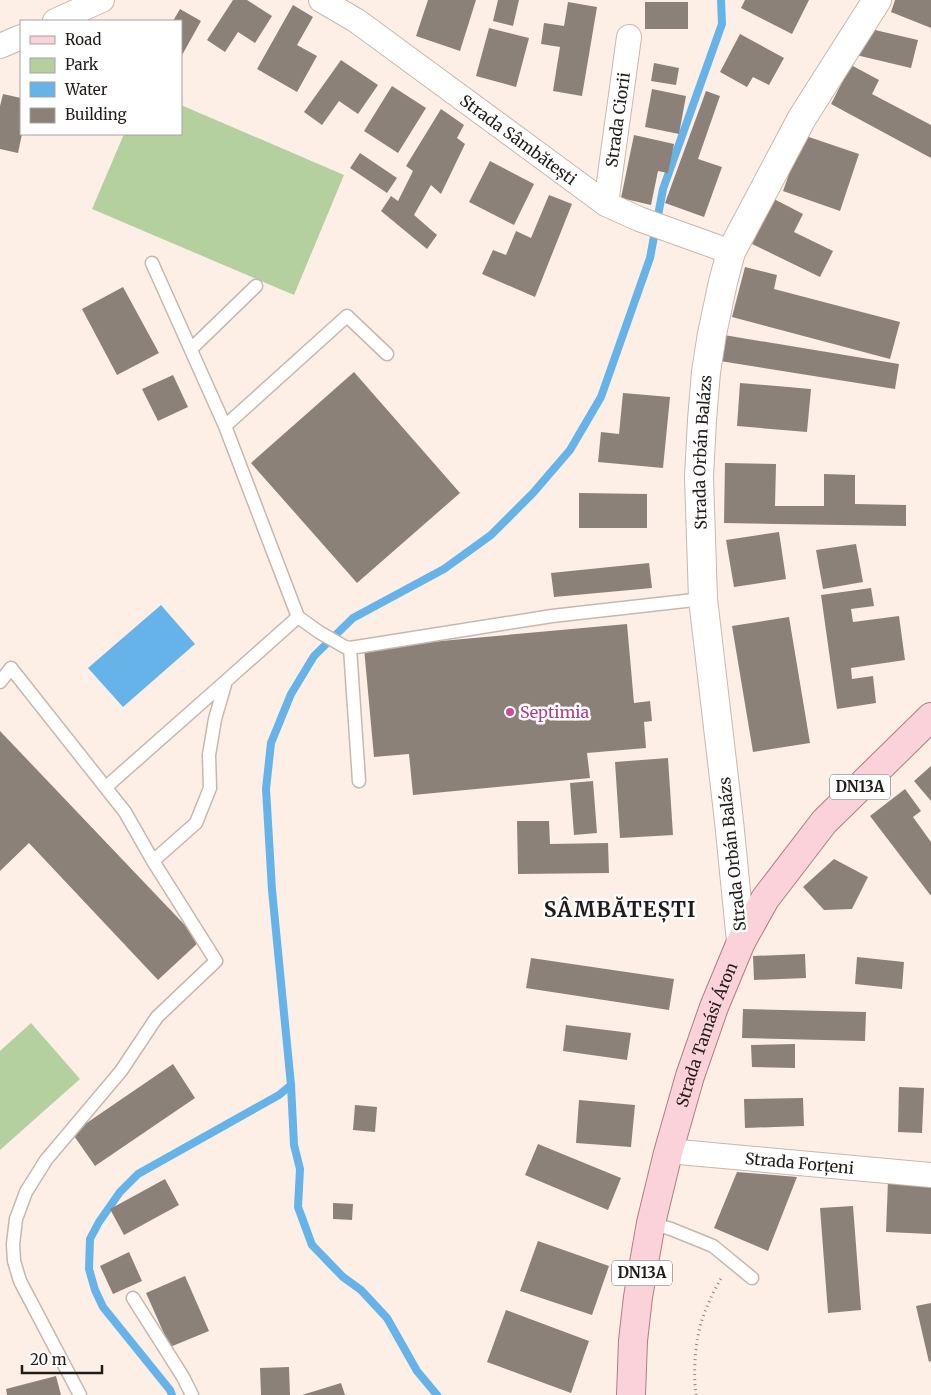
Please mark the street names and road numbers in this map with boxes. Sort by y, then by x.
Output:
street label: Strada Ciorii [601,71,634,169]
street label: Strada Sâmbătești [456,90,581,189]
street label: Strada Orbán Balázs [689,374,716,530]
road number: DN13A [830,774,890,800]
street label: Strada Orbán Balázs [714,776,750,932]
street label: Strada Tamási Áron [672,959,742,1109]
street label: Strada Forțeni [744,1148,855,1178]
road number: DN13A [612,1260,672,1286]

